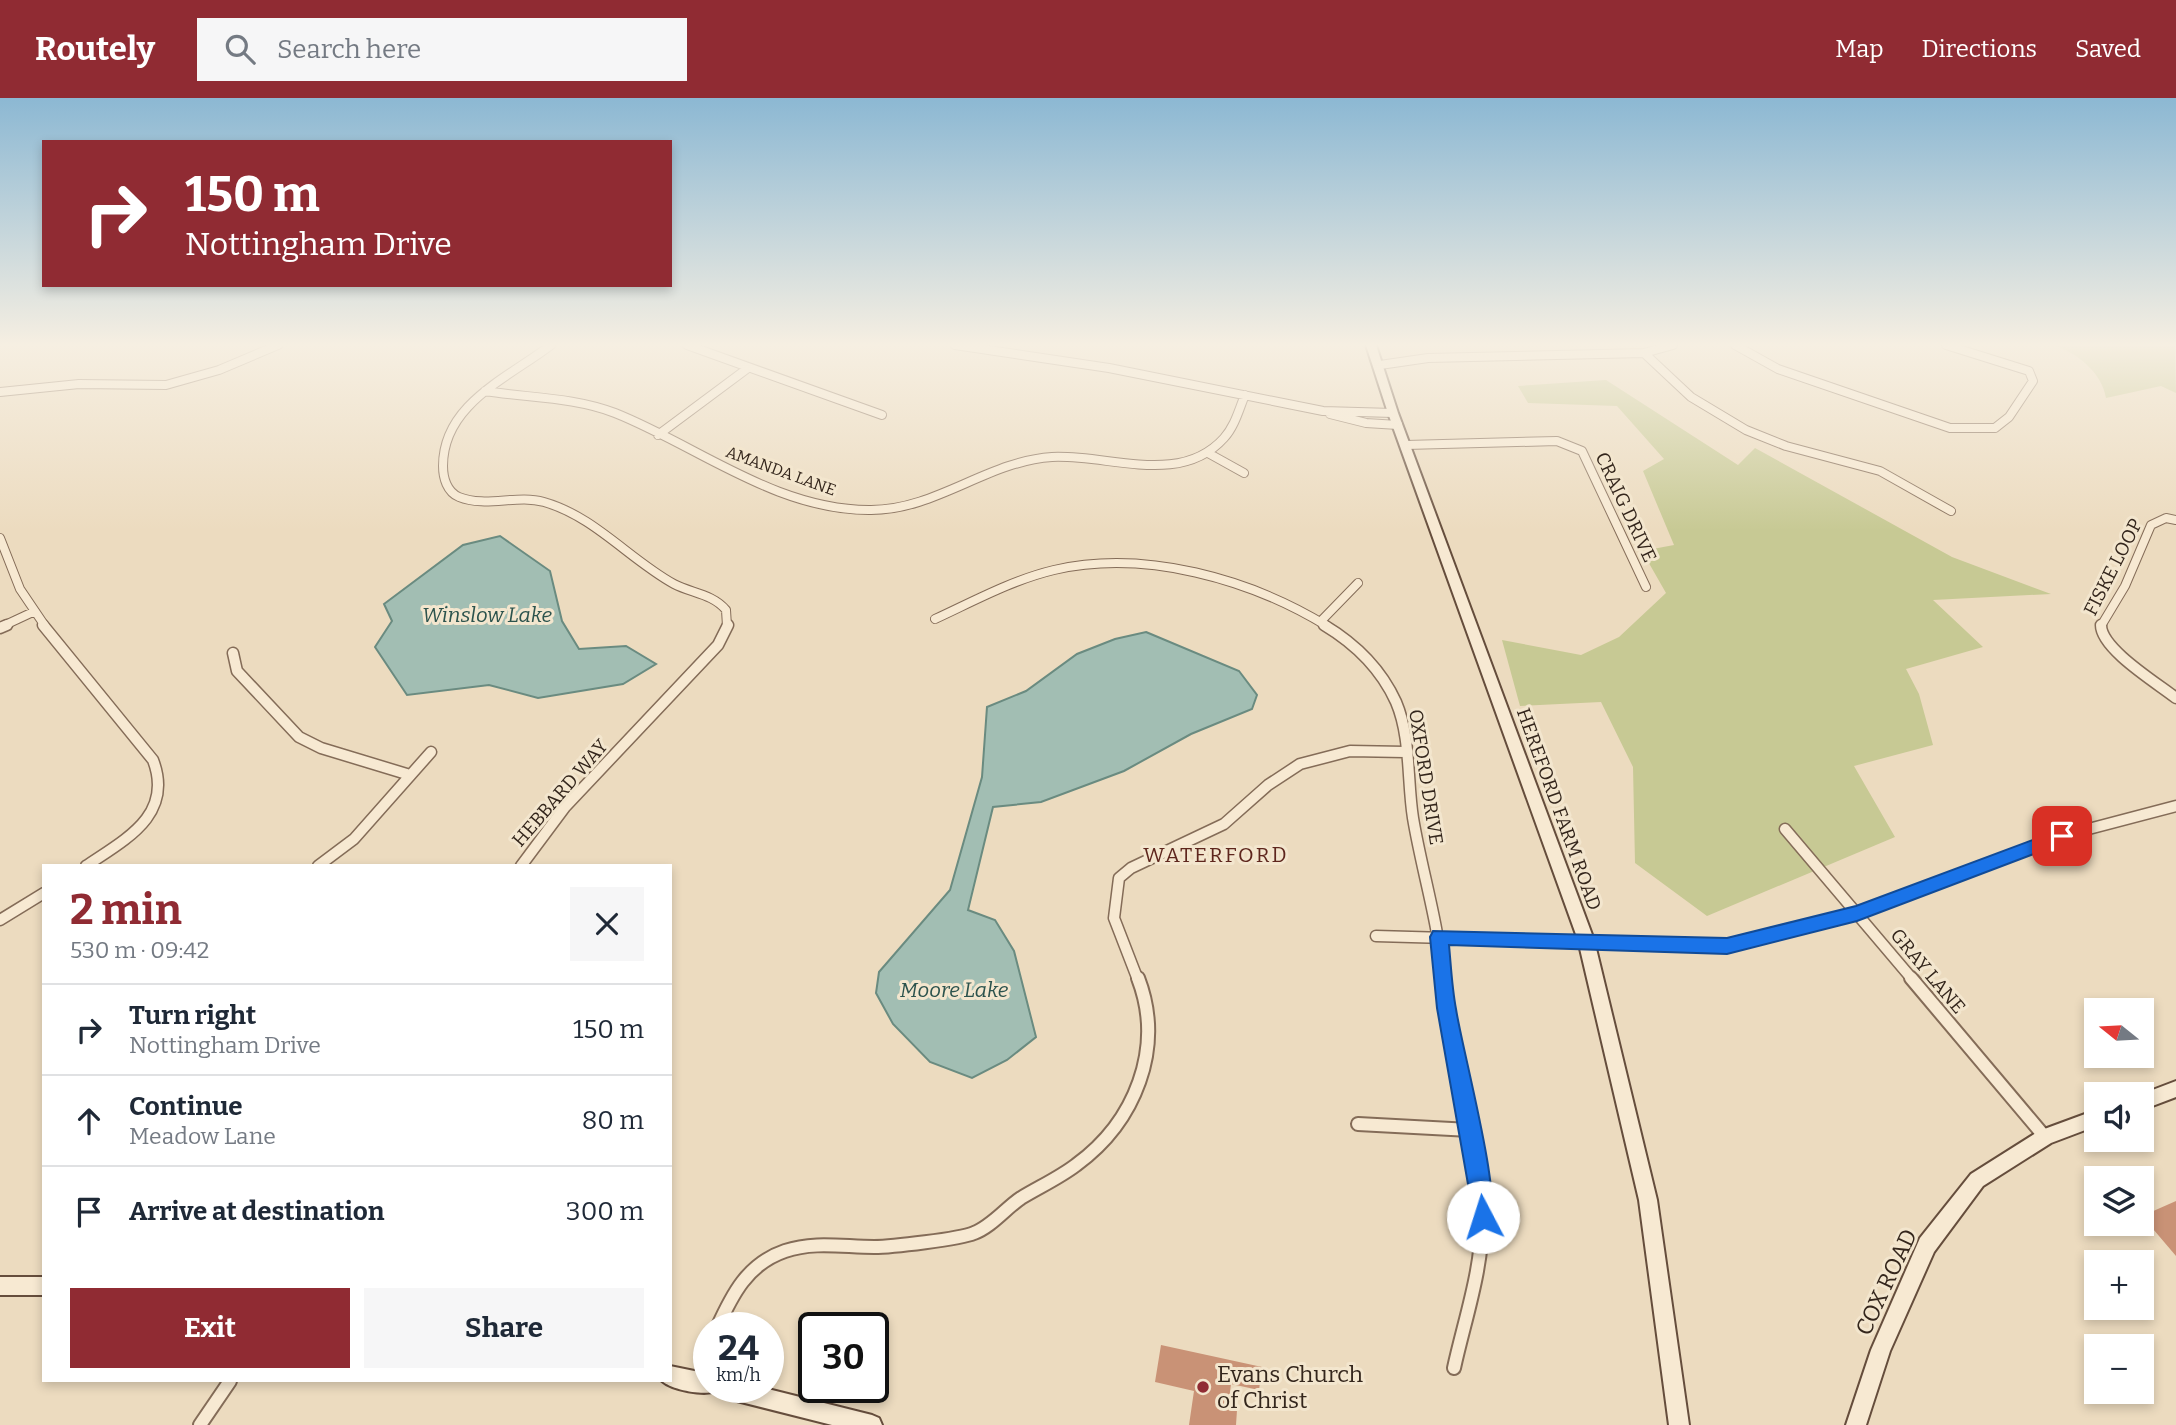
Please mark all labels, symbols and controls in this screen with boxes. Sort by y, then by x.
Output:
search box [197,18,687,81]
text: Routely [35,29,155,69]
icon: search [221,30,259,68]
text: Search here [277,34,421,65]
text: Map [1835,35,1884,63]
text: Directions [1922,35,2037,63]
text: Saved [2075,35,2141,63]
text: 150 m [185,165,320,224]
icon: right [70,168,161,259]
text: Nottingham Drive [185,225,452,263]
street label: AMANDA LANE [723,442,839,500]
street label: CRAIG DRIVE [1590,448,1662,566]
street label: FISKE LOOP [2079,515,2147,619]
water label: Winslow Lake [422,602,553,628]
street label: HEREFORD FARM ROAD [1512,705,1606,913]
street label: OXFORD DRIVE [1404,708,1448,846]
street label: HEBBARD WAY [507,734,613,851]
pin [2032,806,2092,866]
icon: arrive [2043,817,2081,855]
district label: WATERFORD [1143,842,1289,868]
text: 2 min [70,885,182,935]
button: close [570,887,644,961]
street label: GRAY LANE [1886,924,1970,1018]
text: 530 m · 09:42 [70,936,209,964]
water label: Moore Lake [900,977,1009,1003]
north arrow [2084,998,2154,1068]
map controls [2084,998,2154,1404]
text: Turn right [129,1000,256,1031]
icon: right [70,1011,108,1049]
text: 150 m [573,1014,644,1045]
text: Nottingham Drive [129,1031,321,1059]
button: sound [2084,1082,2154,1152]
text: Continue [129,1091,243,1122]
icon: ahead [70,1102,108,1140]
text: 80 m [582,1105,644,1136]
text: Meadow Lane [129,1122,276,1150]
button: layers [2084,1166,2154,1236]
position arrow [1446,1180,1520,1254]
icon: arrive [70,1193,108,1231]
text: Arrive at destination [129,1196,384,1227]
text: 300 m [566,1196,644,1227]
street label: COX ROAD [1849,1224,1923,1340]
button: + [2084,1250,2154,1320]
button: Exit [70,1288,350,1368]
button: Share [364,1288,644,1368]
speed limit sign: 30 [798,1312,889,1403]
text: 24 [718,1327,759,1369]
button: − [2084,1334,2154,1404]
place label: Evans Church of Christ [1217,1360,1363,1414]
text: km/h [716,1364,761,1386]
marker: Evans Church of Christ [1195,1379,1211,1395]

